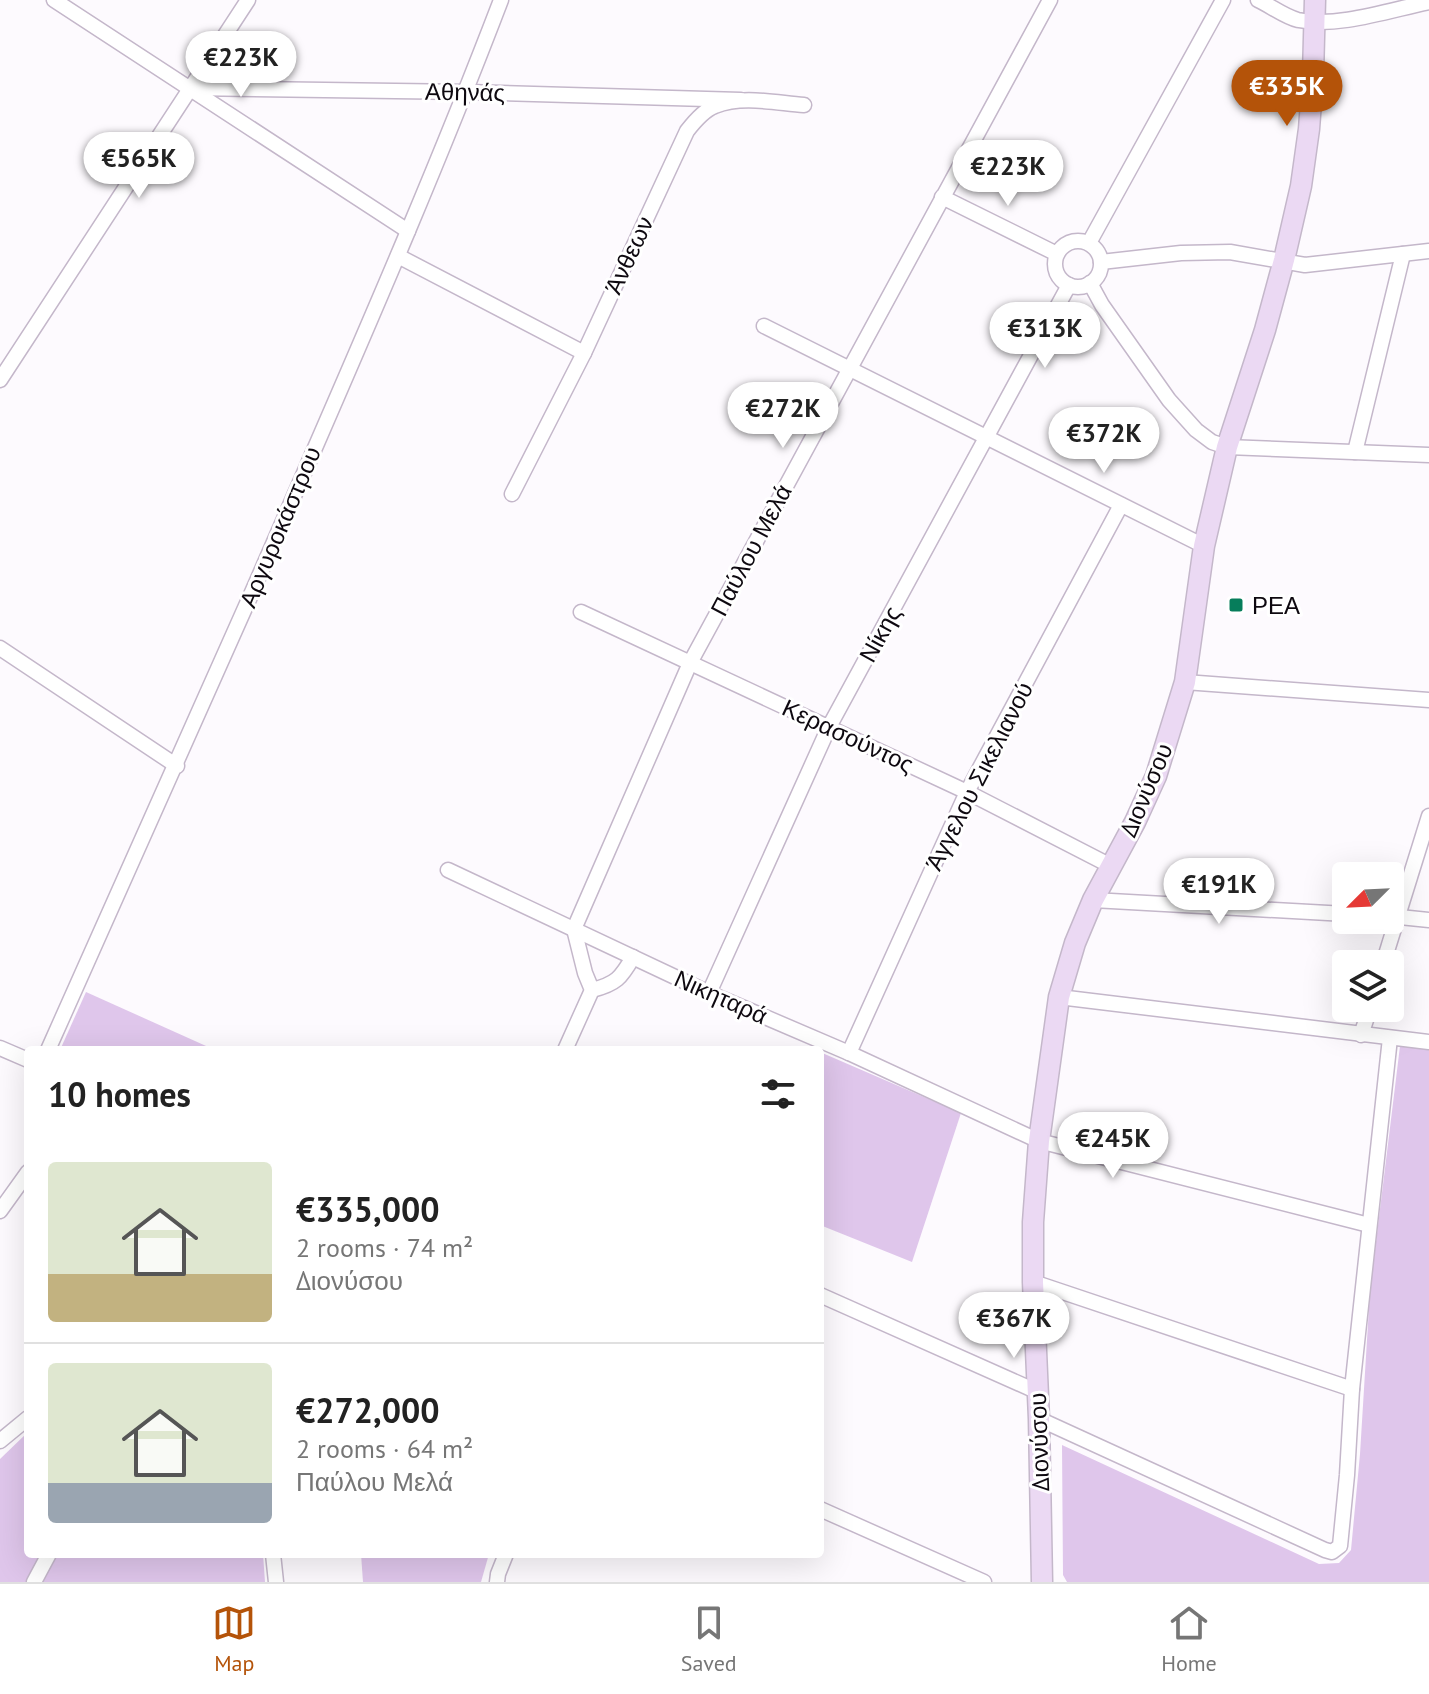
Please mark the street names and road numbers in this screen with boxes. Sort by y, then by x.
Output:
street label: Αθηνάς [425,76,505,108]
street label: Άνθεων [598,211,660,299]
street label: Αργυροκάστρου [232,442,328,612]
street label: Παύλου Μελά [703,479,799,621]
street label: Νίκης [852,600,908,668]
street label: Άγγελου Σικελιανού [918,677,1040,875]
street label: Κερασούντος [777,692,919,780]
street label: Διονύσου [1112,739,1180,841]
street label: Νικηταρά [670,963,772,1031]
street label: Διονύσου [1022,1392,1056,1492]

